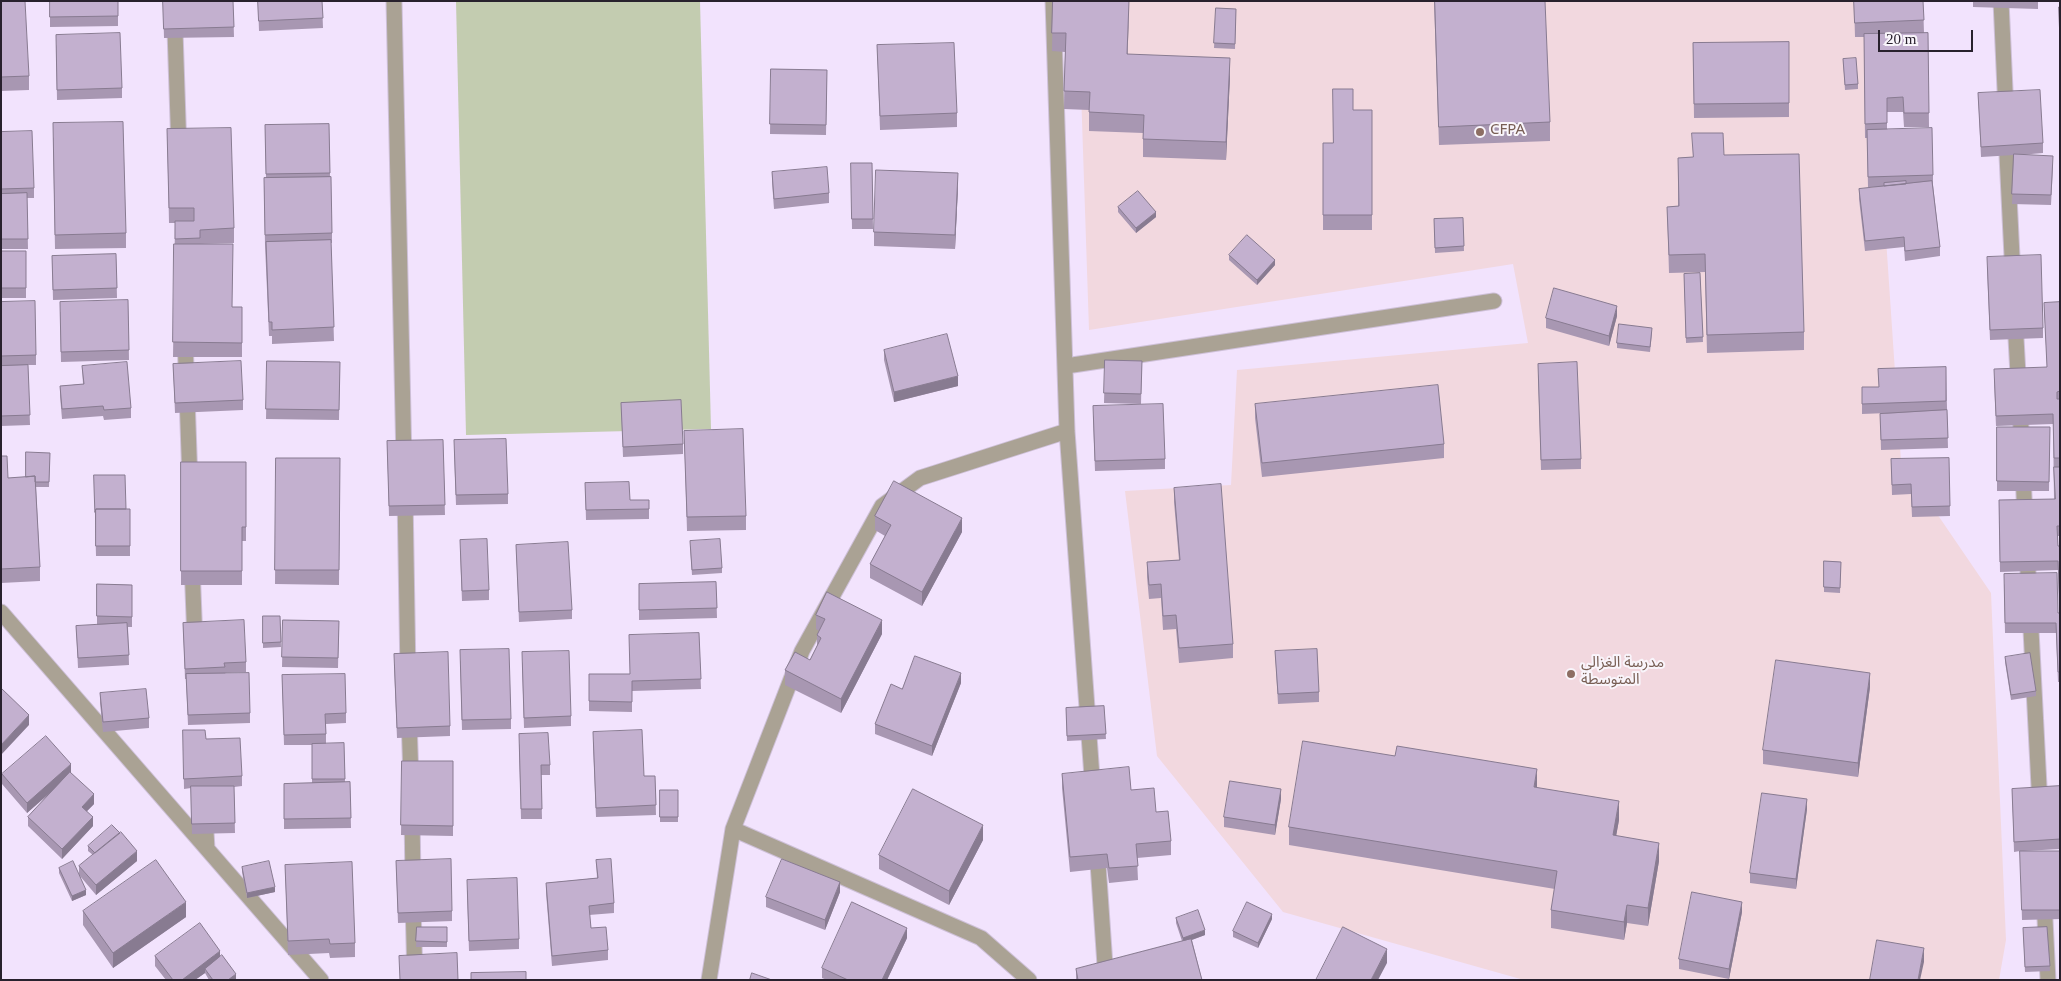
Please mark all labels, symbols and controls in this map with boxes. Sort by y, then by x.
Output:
scale bar [1881,20,1976,52]
text: 20 m [1886,31,1916,47]
place label: CFPA [1490,123,1525,141]
marker: CFPA [1474,126,1486,138]
place label: مدرسة الغزالي المتوسطة [1581,656,1664,691]
marker: مدرسة الغزالي المتوسطة [1565,668,1577,680]

